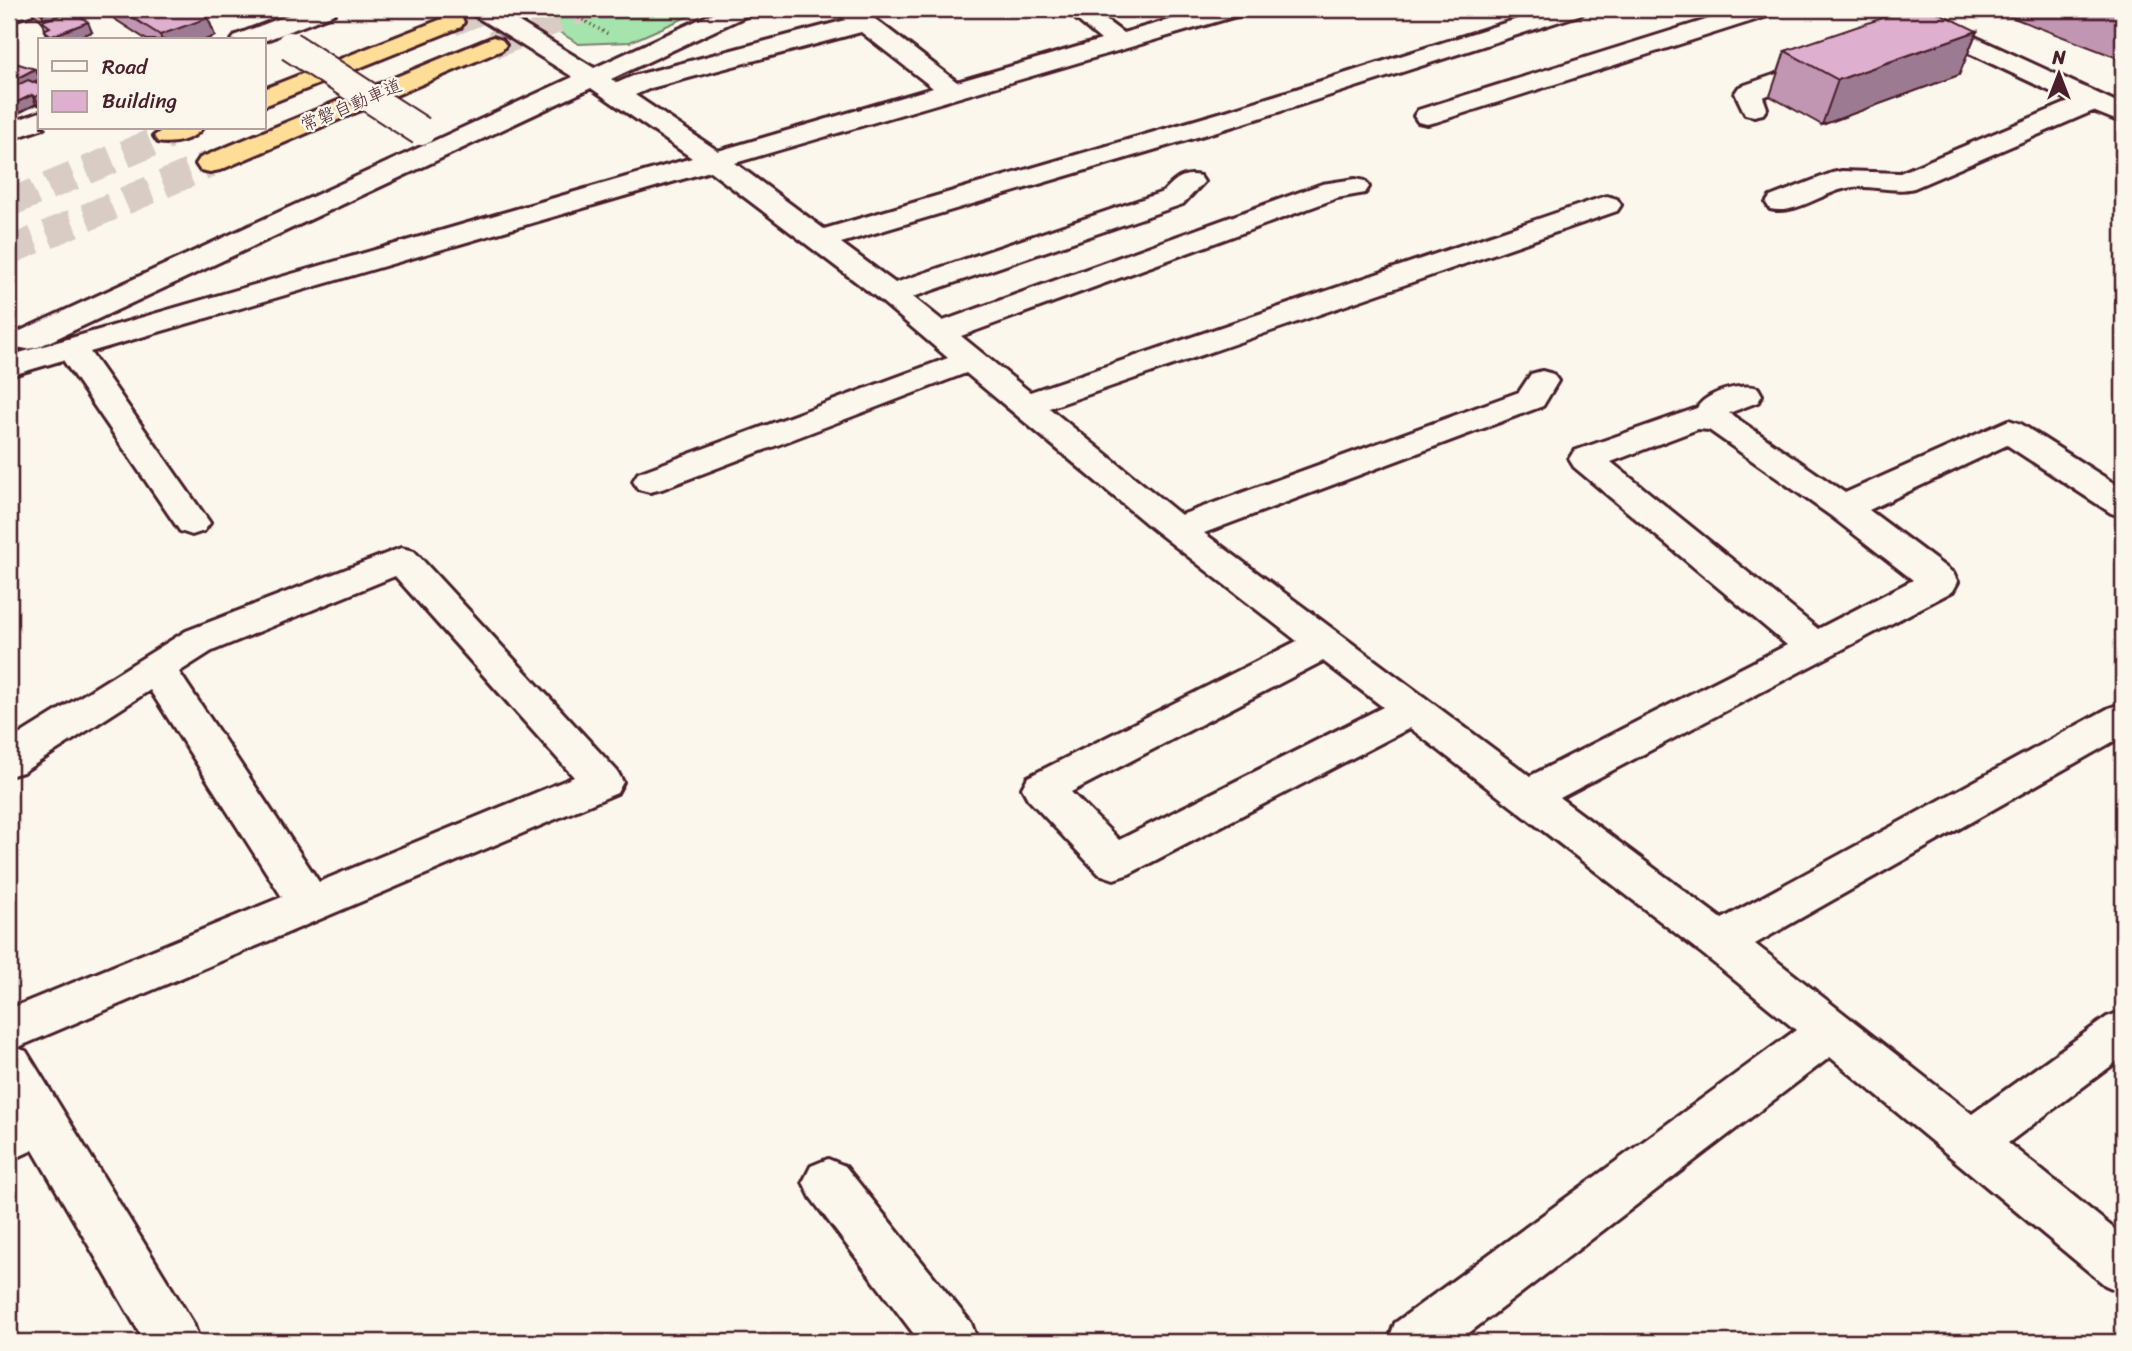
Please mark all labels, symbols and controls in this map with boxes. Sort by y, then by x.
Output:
legend [38,38,266,130]
north arrow [2024,38,2094,108]
text: N [2051,41,2066,74]
text: Road [102,48,149,86]
street label: 常磐自動車道 [295,69,407,141]
text: Building [102,82,178,120]

